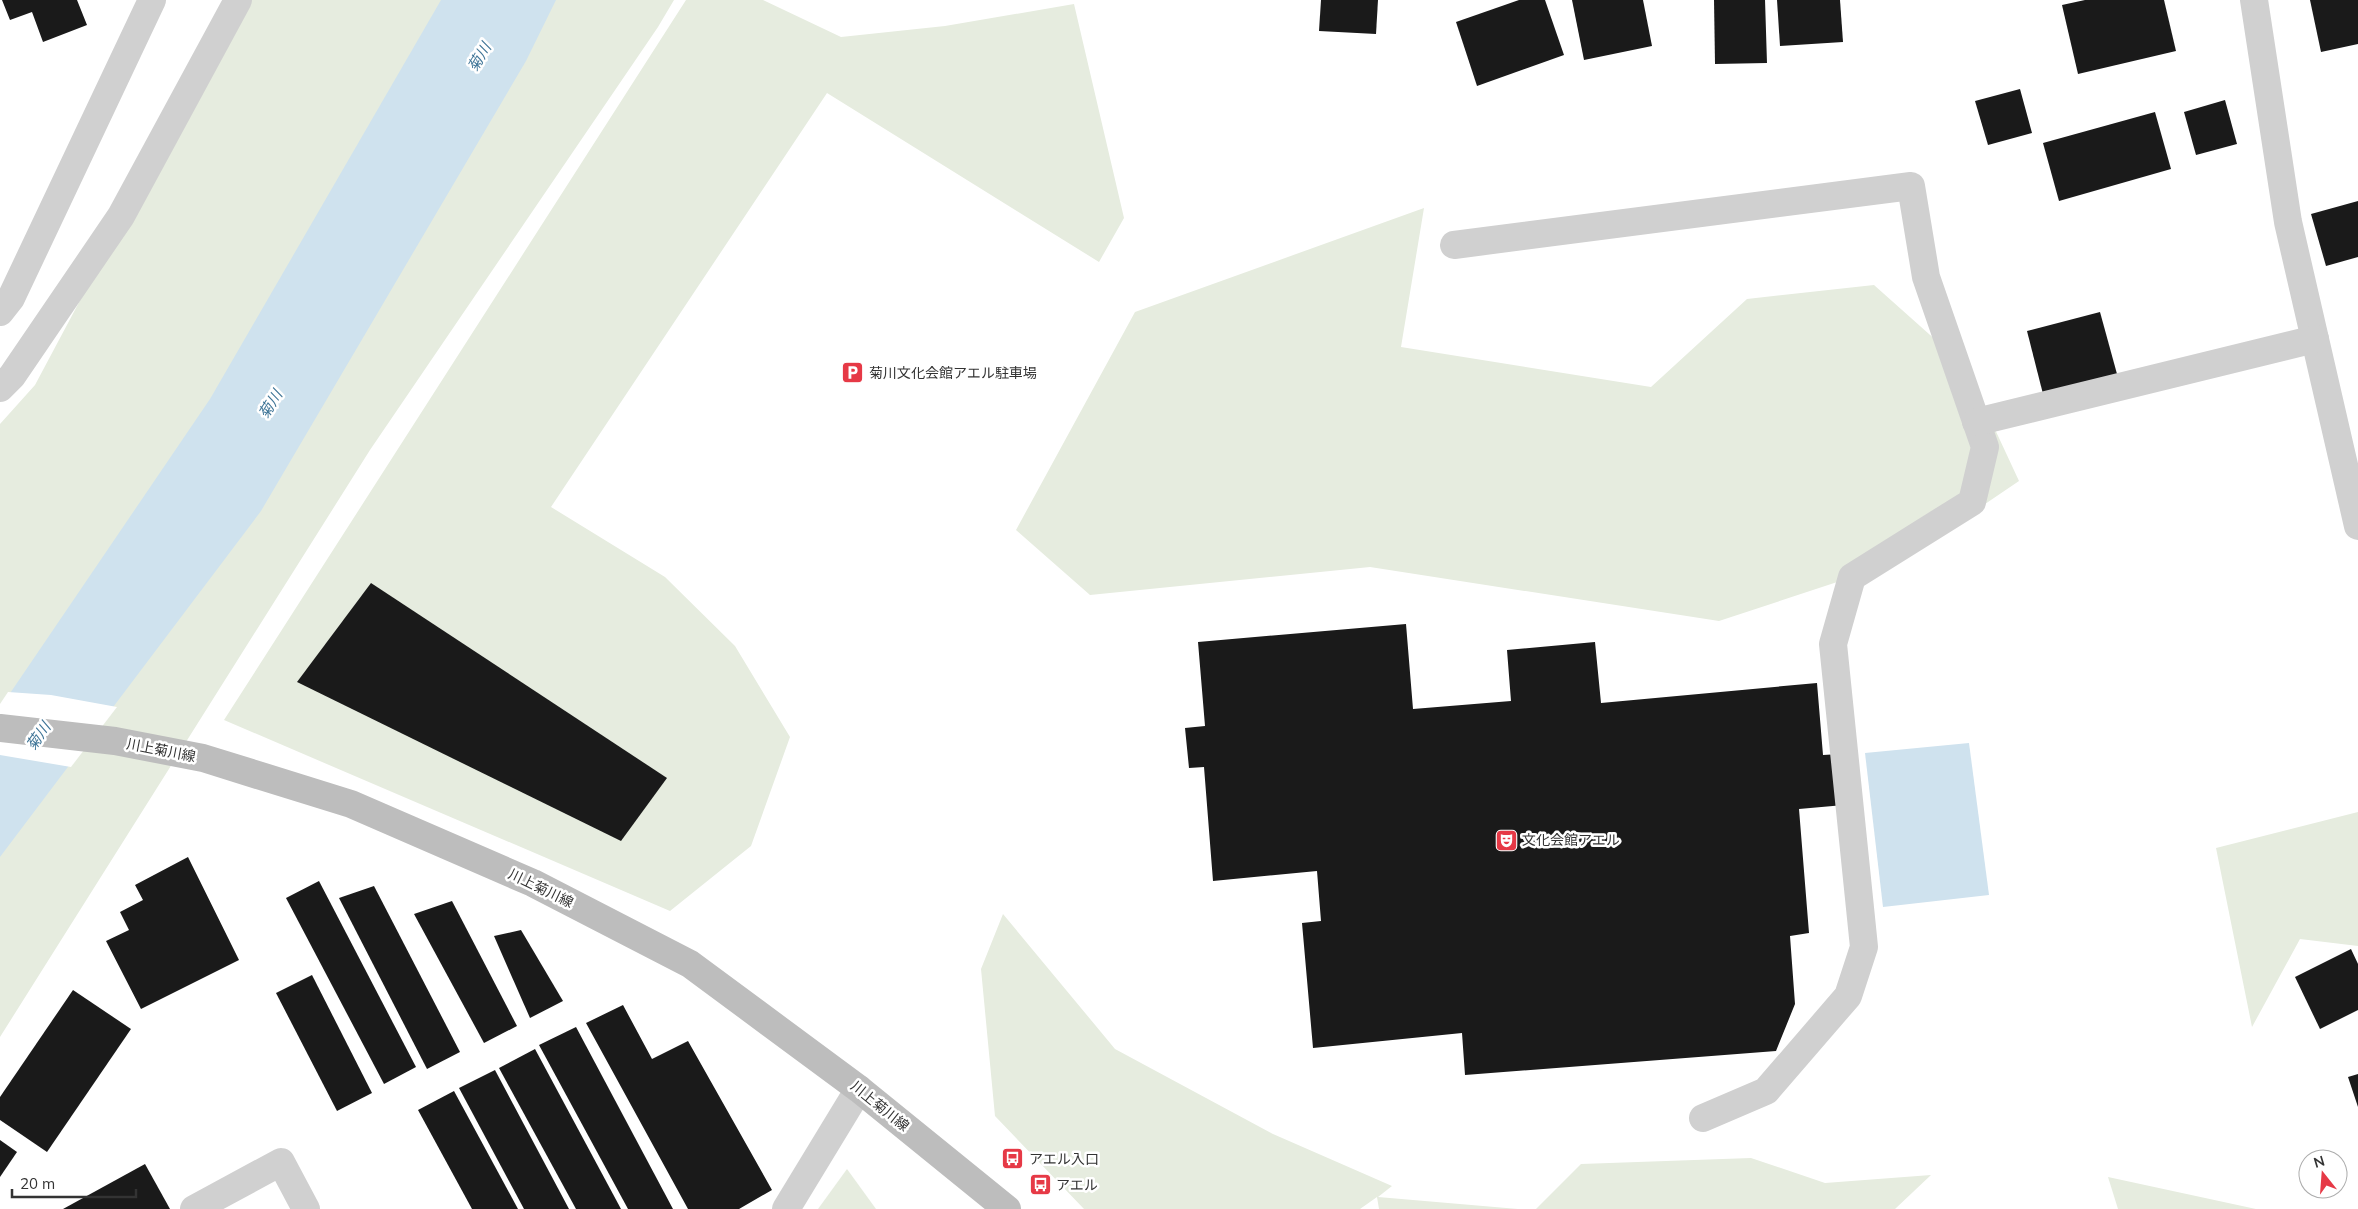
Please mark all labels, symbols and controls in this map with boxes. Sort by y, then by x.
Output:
water label: 菊川 [463,38,496,75]
parking icon: 菊川文化会館アエル駐車場 [841,361,865,385]
place label: 菊川文化会館アエル駐車場 [869,364,1037,382]
water label: 菊川 [254,385,287,422]
water label: 菊川 [22,717,56,754]
street label: 川上菊川線 [125,734,197,766]
theatre icon: 文化会館アエル [1494,828,1518,852]
place label: 文化会館アエル [1522,831,1620,849]
street label: 川上菊川線 [506,865,576,911]
street label: 川上菊川線 [847,1077,913,1135]
bus stop icon: アエル入口 [1001,1147,1025,1171]
north arrow [2298,1149,2348,1199]
place label: アエル入口 [1029,1150,1099,1168]
text: N [2312,1151,2327,1172]
scale bar [12,1166,136,1198]
bus stop icon: アエル [1028,1173,1052,1197]
text: 20 m [20,1174,55,1193]
place label: アエル [1056,1176,1098,1194]

